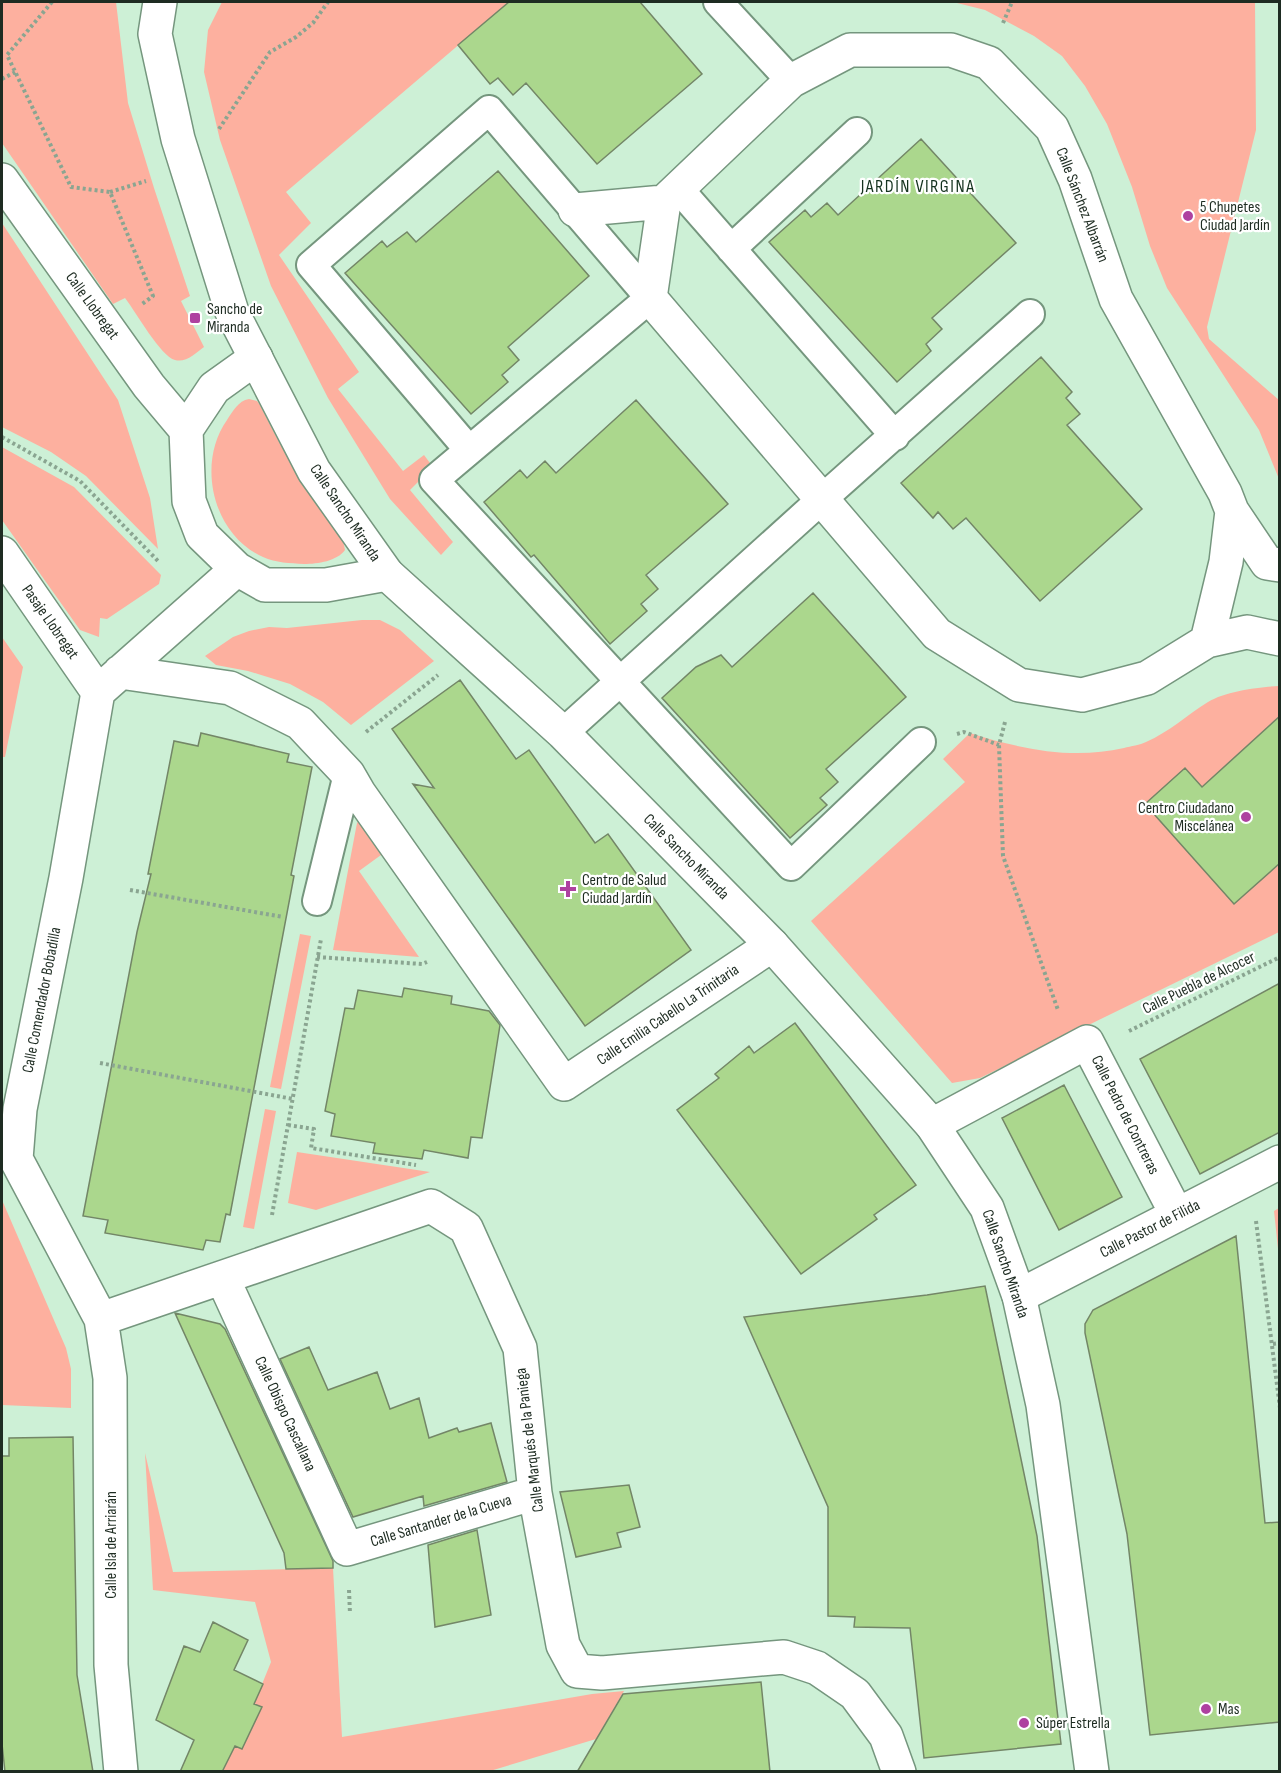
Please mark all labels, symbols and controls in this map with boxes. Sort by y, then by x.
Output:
street label: Calle Sánchez Albarrán [1051,145,1113,265]
district label: JARDÍN VIRGINA [860,176,975,197]
place label: 5 Chupetes Ciudad Jardín [1200,198,1270,235]
marker: 5 Chupetes Ciudad Jardín [1181,209,1195,223]
street label: Calle Llobregat [61,269,123,344]
place label: Sancho de Miranda [207,300,262,337]
marker: Sancho de Miranda [188,311,202,325]
street label: Calle Sancho Miranda [305,461,385,565]
street label: Pasaje Llobregat [17,581,83,663]
place label: Centro Ciudadano Miscelánea [1138,799,1234,836]
street label: Calle Sancho Miranda [639,810,733,904]
marker: Centro Ciudadano Miscelánea [1239,810,1253,824]
place label: Centro de Salud Ciudad Jardín [582,871,666,908]
marker: Centro de Salud Ciudad Jardín [559,880,577,898]
street label: Calle Comendador Bobadilla [19,926,65,1074]
street label: Calle Puebla de Alcocer [1140,947,1259,1018]
street label: Calle Emilia Cabello La Trinitaria [593,960,743,1070]
street label: Calle Pedro de Contreras [1087,1052,1163,1178]
street label: Calle Pastor de Filida [1097,1196,1203,1262]
street label: Calle Sancho Miranda [978,1207,1032,1321]
street label: Calle Obispo Cascallana [250,1354,320,1474]
street label: Calle Marqués de la Paniega [512,1367,548,1513]
street label: Calle Santander de la Cueva [368,1490,514,1552]
street label: Calle Isla de Arriarán [102,1491,121,1599]
place label: Mas [1218,1700,1240,1719]
marker: Mas [1199,1702,1213,1716]
place label: Súper Estrella [1036,1714,1110,1733]
marker: Súper Estrella [1017,1716,1031,1730]

